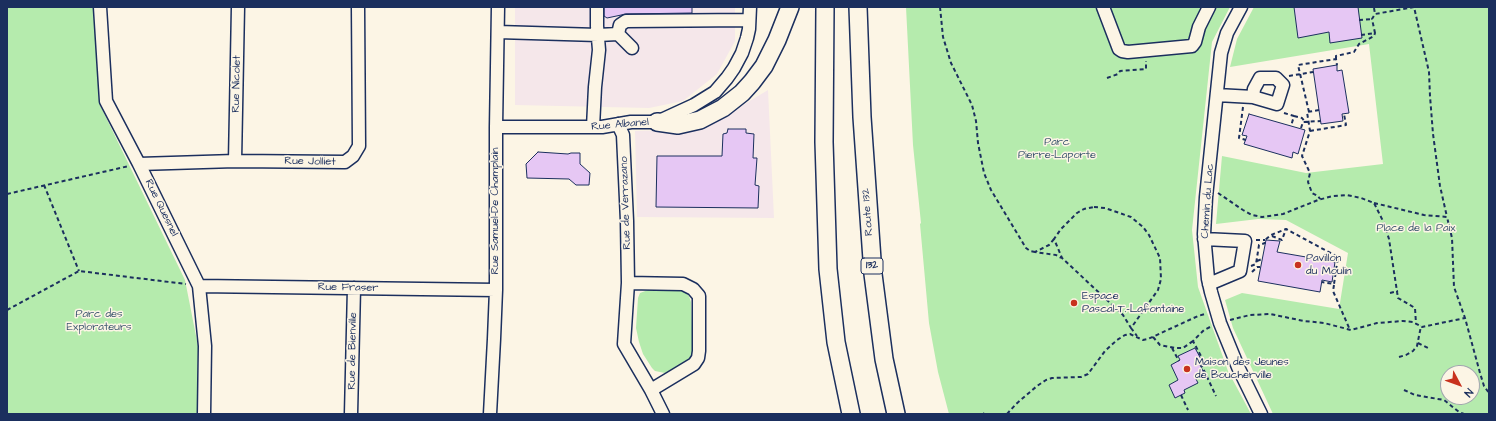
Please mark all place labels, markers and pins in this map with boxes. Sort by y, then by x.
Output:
place label: Pavillon du Moulin [1306,252,1351,278]
marker: Pavillon du Moulin [1293,260,1303,270]
place label: Espace Pascal-T.-Lafontaine [1082,290,1184,316]
marker: Espace Pascal-T.-Lafontaine [1069,298,1079,308]
place label: Maison des Jeunes de Boucherville [1195,356,1289,382]
marker: Maison des Jeunes de Boucherville [1182,364,1192,374]

